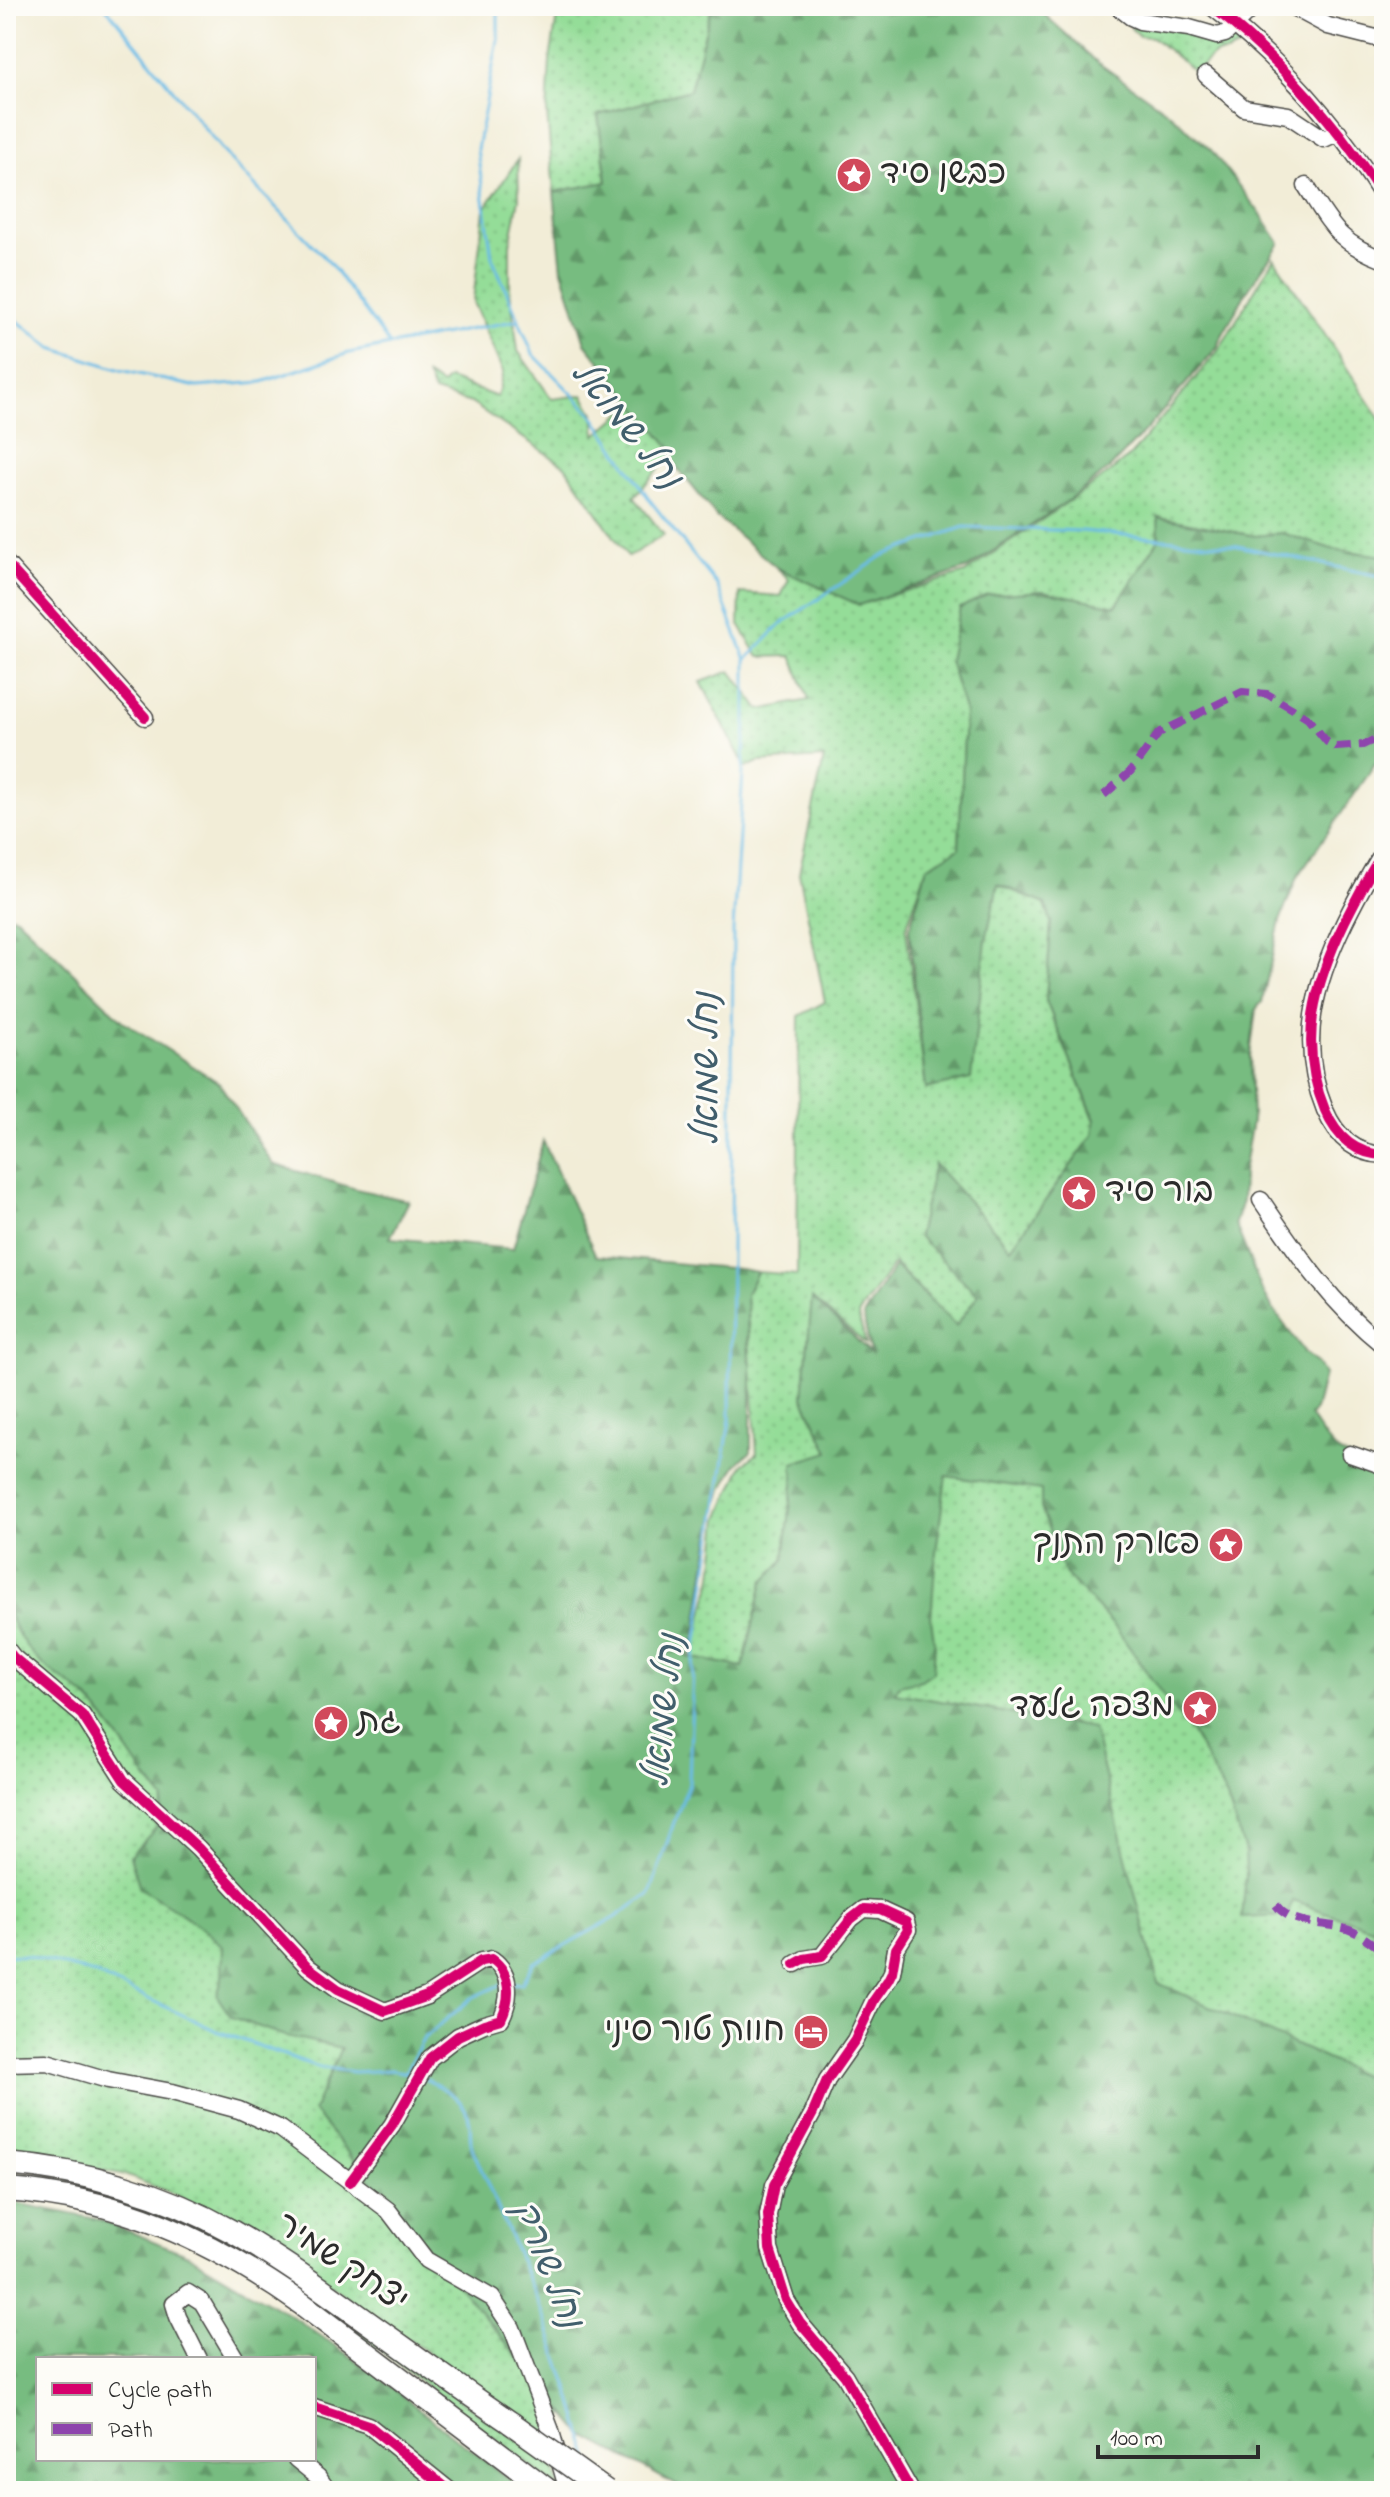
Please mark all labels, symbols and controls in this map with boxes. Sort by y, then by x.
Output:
place label: כבשן סיד [880,150,1006,200]
place icon: כבשן סיד [835,156,873,194]
water label: נחל שמואל [556,350,695,504]
water label: נחל שמואל [682,990,735,1145]
place label: בור סיד [1105,1168,1214,1218]
place icon: בור סיד [1060,1174,1098,1212]
place label: פארק התנך [1033,1520,1200,1570]
place icon: פארק התנך [1207,1526,1245,1564]
water label: נחל שמואל [632,1630,701,1790]
place label: מצפה גלעד [1009,1683,1174,1733]
place icon: מצפה גלעד [1181,1689,1219,1727]
place label: גת [355,1698,401,1748]
place icon: גת [312,1704,350,1742]
place label: חוות טור סיני [604,2007,785,2057]
hotel icon: חוות טור סיני [792,2013,830,2051]
water label: נחל שורק [496,2193,596,2339]
street label: יצחק שמיר [265,2201,417,2327]
legend [36,2357,316,2461]
text: Cycle path [108,2374,212,2410]
scale bar [1098,2409,1258,2459]
text: Path [108,2414,153,2449]
text: 100 m [1110,2422,1163,2457]

